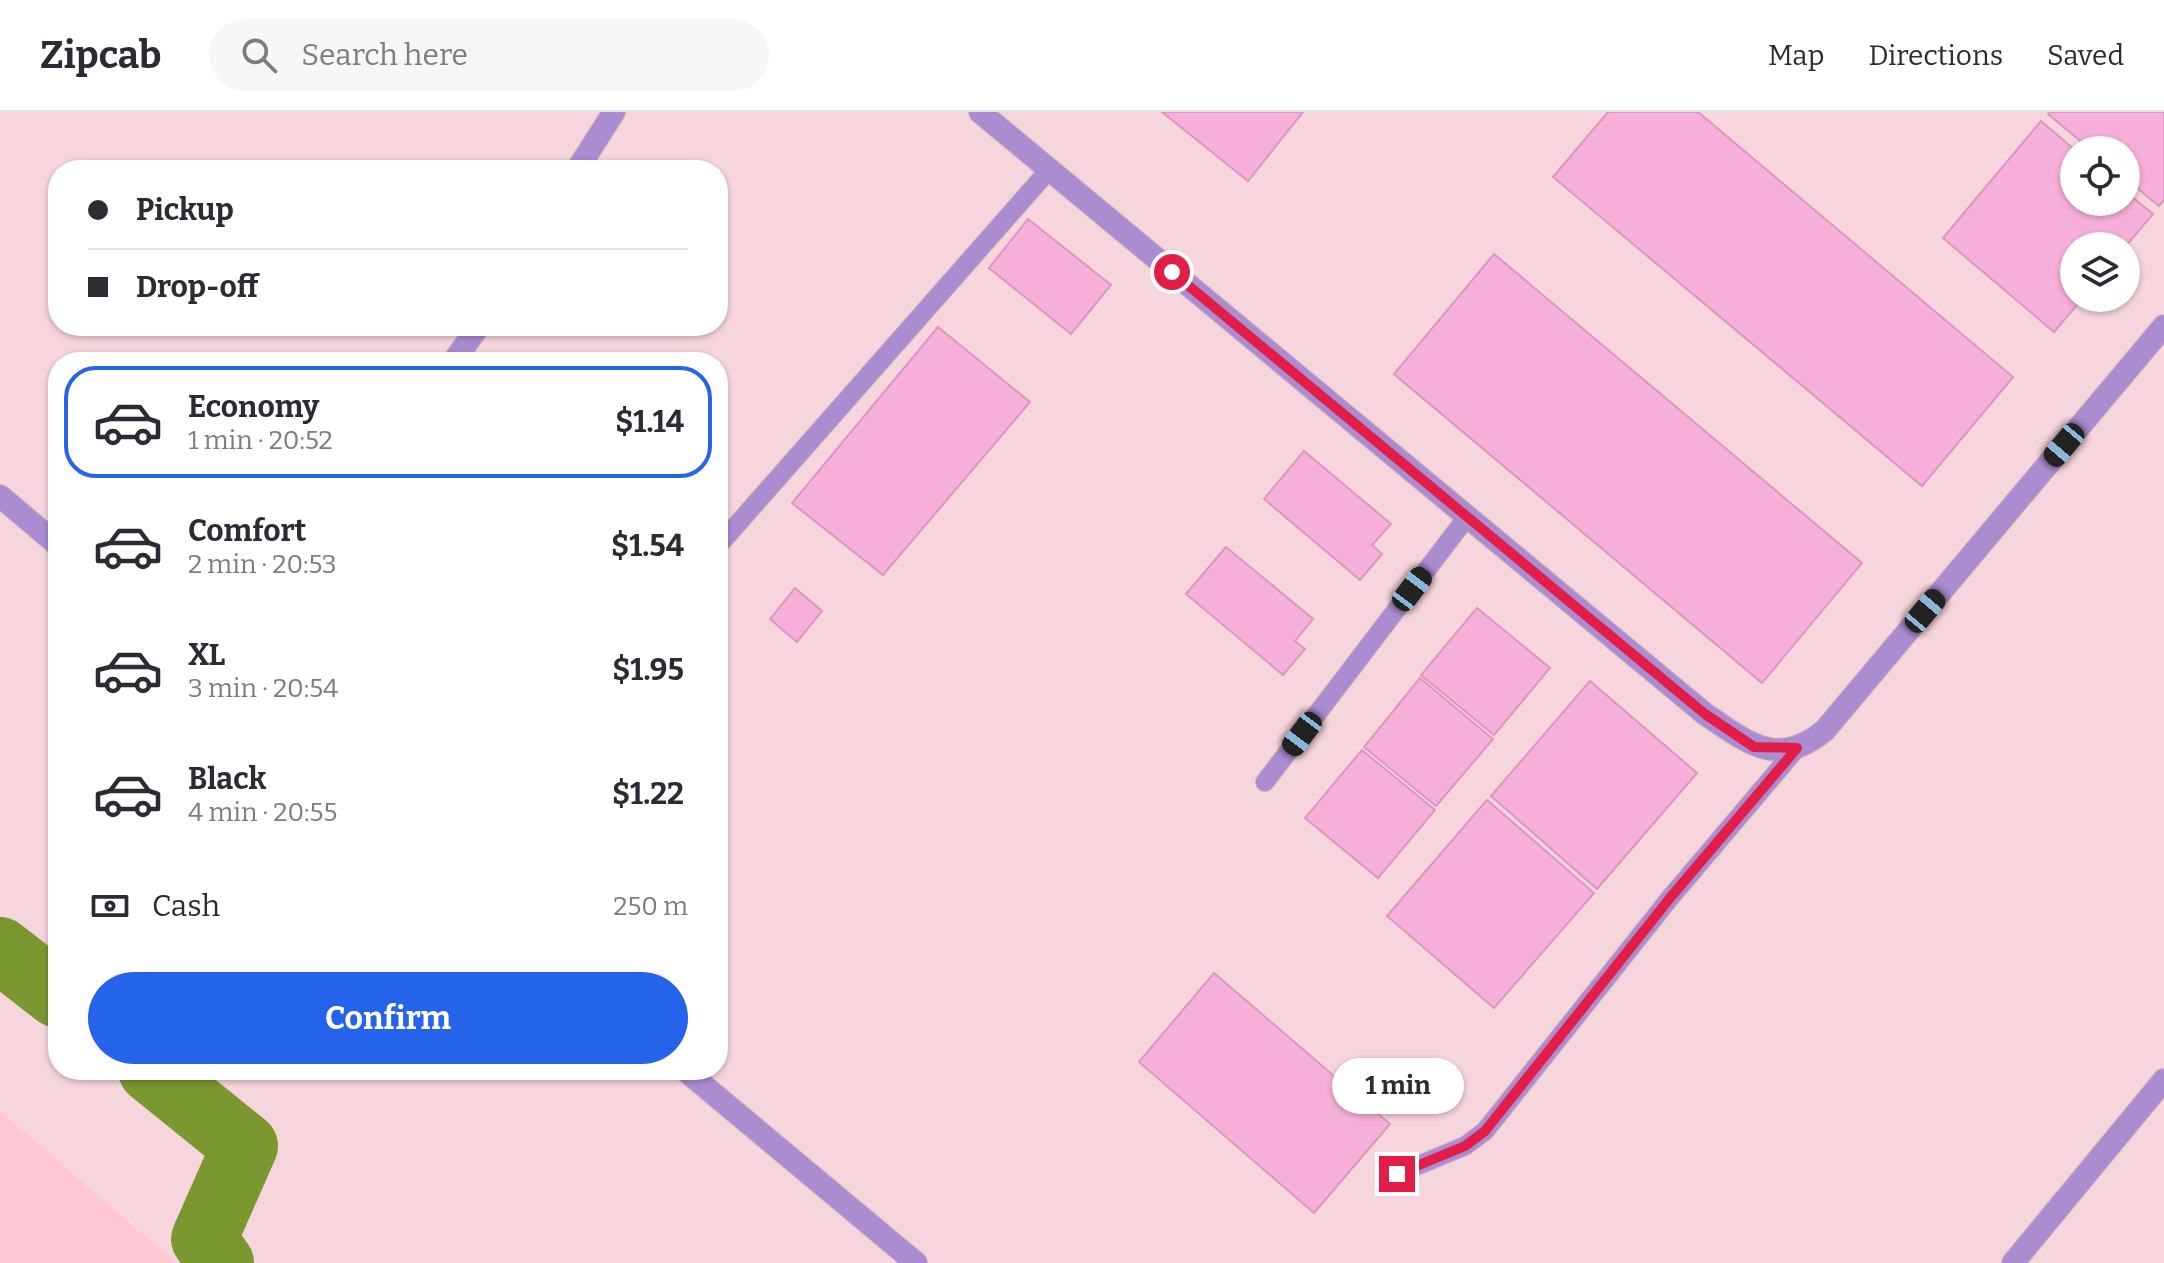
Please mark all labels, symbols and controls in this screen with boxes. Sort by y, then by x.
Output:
search box [209,19,769,91]
text: Zipcab [40,32,161,78]
icon: search [237,33,281,77]
text: Search here [301,37,468,73]
text: Map [1768,39,1824,72]
text: Directions [1868,39,2003,72]
text: Saved [2047,39,2124,72]
map controls [2060,136,2140,312]
button: locate [2060,136,2140,216]
text: Pickup [136,192,234,228]
button: layers [2060,232,2140,312]
route start [1154,254,1190,290]
text: Drop-off [136,269,258,305]
icon: car [92,386,164,458]
text: Economy [188,389,319,425]
text: $1.14 [615,404,684,440]
car [2039,419,2089,471]
text: 1 min · 20:52 [188,425,333,456]
icon: car [92,510,164,582]
text: Comfort [188,513,306,549]
text: $1.54 [611,528,684,564]
text: 2 min · 20:53 [188,549,337,580]
car [1388,563,1436,615]
car [1900,585,1950,637]
icon: car [92,634,164,706]
text: XL [188,637,225,673]
text: $1.95 [612,652,684,688]
text: 3 min · 20:54 [188,673,338,704]
car [1278,708,1326,760]
icon: car [92,758,164,830]
text: Black [188,761,266,797]
text: $1.22 [612,776,684,812]
text: 4 min · 20:55 [188,797,337,828]
icon: cash [88,884,132,928]
text: Cash [152,888,220,924]
text: 250 m [613,891,688,922]
button: Confirm [88,972,688,1064]
callout: 1 min [1331,1058,1463,1114]
text: 1 min [1365,1070,1431,1101]
route end [1379,1156,1415,1192]

